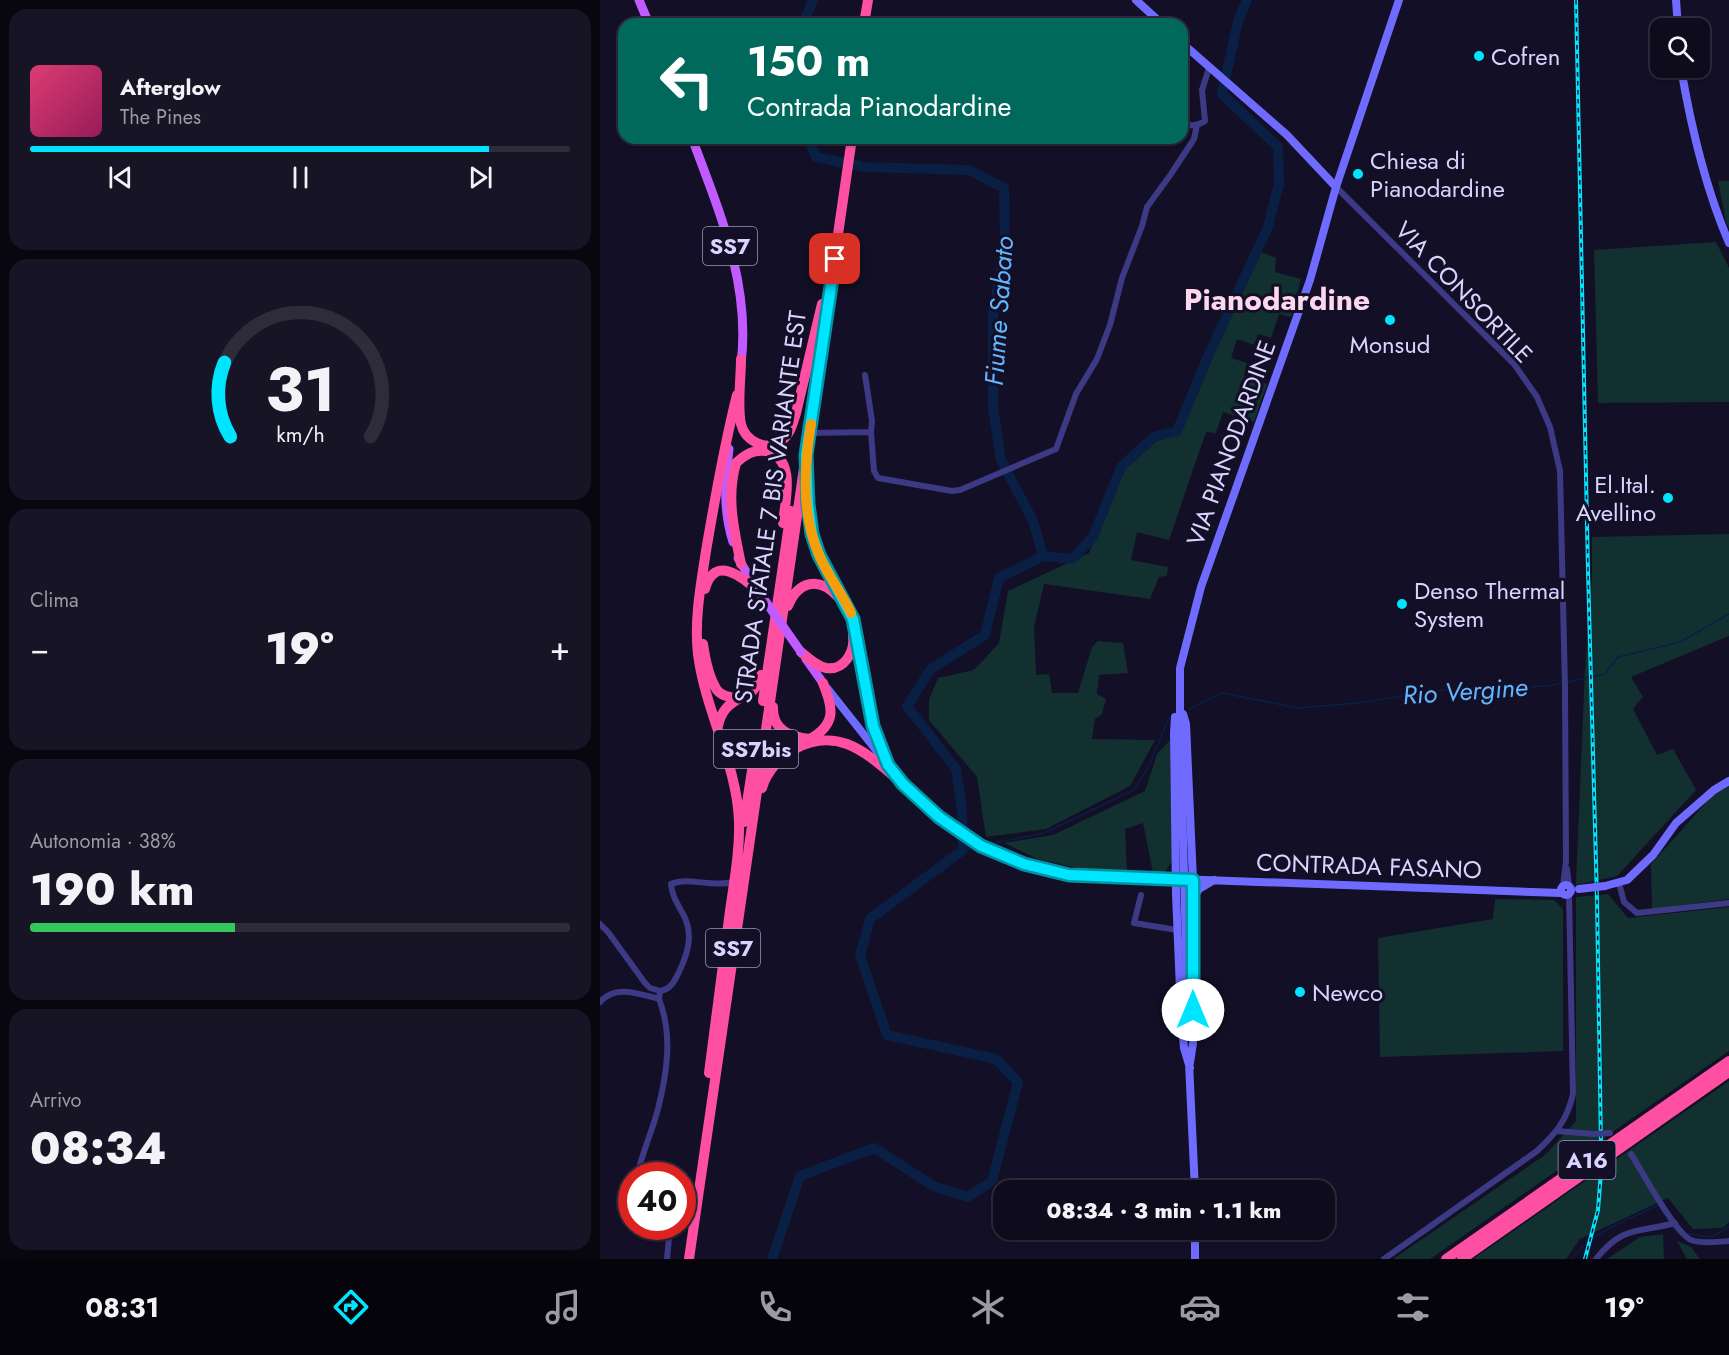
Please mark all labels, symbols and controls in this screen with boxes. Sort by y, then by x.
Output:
map controls [1650,18,1710,78]
button: search [1650,18,1710,78]
text: 150 m [747,31,870,92]
place label: Cofren [1491,39,1560,74]
icon: left [648,42,726,120]
marker: Cofren [1472,49,1486,63]
text: Afterglow [120,71,221,103]
text: Contrada Pianodardine [747,87,1011,126]
text: The Pines [120,103,201,132]
place label: Chiesa di Pianodardine [1370,143,1505,206]
icon: previous [104,161,137,194]
icon: pause [284,161,317,194]
icon: next [464,161,497,194]
marker: Chiesa di Pianodardine [1351,167,1365,181]
street label: VIA CONSORTILE [1387,213,1541,371]
road number: SS7 [703,227,757,265]
pin [809,233,860,284]
water label: Fiume Sabato [975,235,1023,387]
icon: arrive [818,242,851,275]
district label: Pianodardine [1184,278,1370,321]
street label: STRADA STATALE 7 BIS VARIANTE EST [725,309,815,705]
marker: Monsud [1383,313,1397,327]
place label: Monsud [1349,327,1431,362]
street label: VIA PIANODARDINE [1178,335,1284,551]
text: 31 [265,344,335,434]
text: km/h [276,419,324,450]
place label: El.Ital. Avellino [1576,467,1656,530]
marker: El.Ital. Avellino [1661,491,1675,505]
place label: Denso Thermal System [1414,573,1565,636]
text: Clima [30,586,79,615]
marker: Denso Thermal System [1395,597,1409,611]
text: 19° [265,616,334,681]
text: − [30,625,49,672]
text: + [550,625,570,672]
water label: Rio Vergine [1401,668,1529,714]
road number: SS7bis [714,730,798,768]
text: Autonomia · 38% [30,827,176,856]
street label: CONTRADA FASANO [1256,845,1482,887]
text: 190 km [30,857,194,922]
road number: SS7 [706,929,760,967]
place label: Newco [1312,975,1383,1010]
position arrow [1161,978,1225,1042]
marker: Newco [1293,985,1307,999]
text: Arrivo [30,1086,82,1115]
text: 08:34 [30,1116,167,1181]
road number: A16 [1558,1141,1616,1179]
speed limit sign: 40 [618,1162,696,1240]
text: 08:34 · 3 min · 1.1 km [1047,1194,1281,1226]
icon: directions [330,1286,372,1328]
icon: music [542,1286,584,1328]
icon: phone [754,1286,796,1328]
icon: climate [967,1286,1009,1328]
icon: car [1179,1286,1221,1328]
icon: filters [1392,1286,1434,1328]
text: 08:31 [85,1288,159,1327]
text: 19° [1604,1288,1644,1327]

